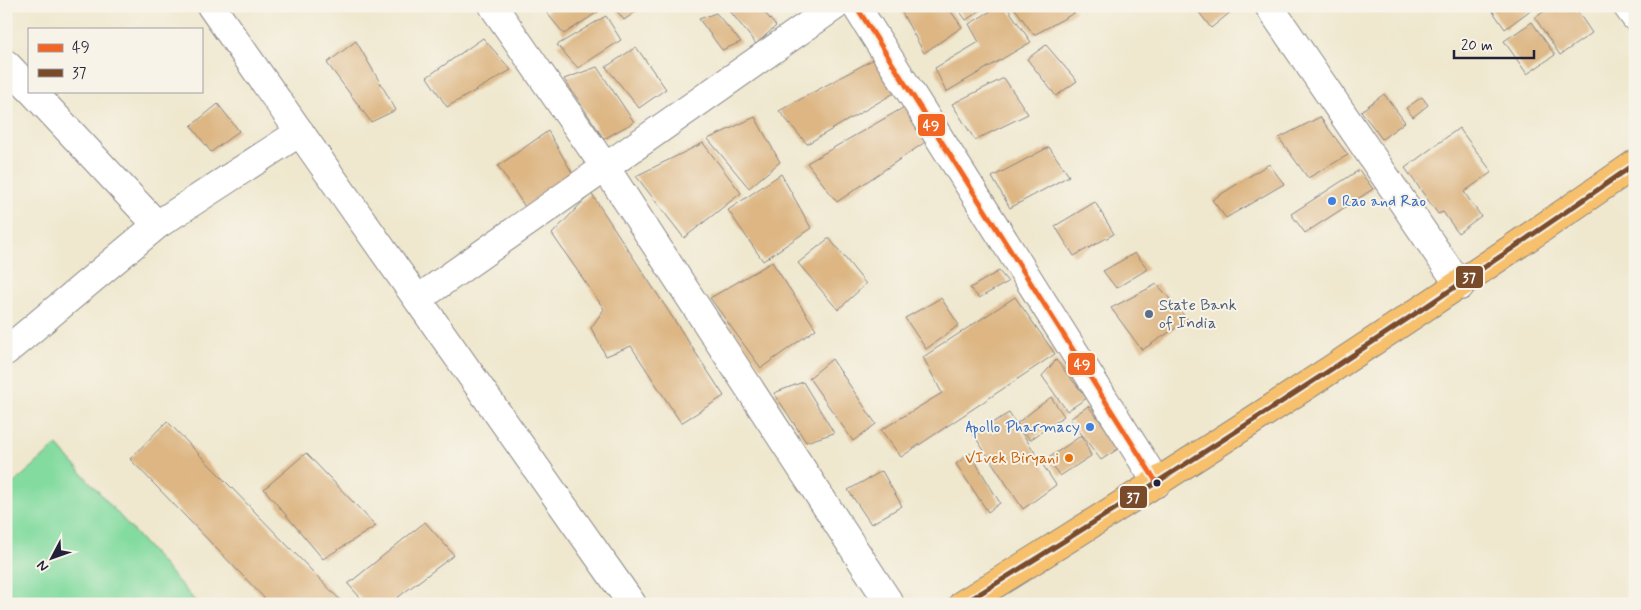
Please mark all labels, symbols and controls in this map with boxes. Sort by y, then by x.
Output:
legend [28,28,202,92]
scale bar [1454,28,1534,60]
text: 20 m [1461,36,1493,56]
text: 49 [72,38,90,58]
text: 37 [72,64,87,84]
line badge: 49 [917,113,946,137]
text: 49 [923,117,939,135]
place label: Rao and Rao [1342,191,1426,212]
marker: Rao and Rao [1326,195,1338,207]
line badge: 37 [1455,265,1484,289]
text: 37 [1462,269,1476,287]
place label: State Bank of India [1159,295,1237,334]
marker: State Bank of India [1143,308,1155,320]
line badge: 49 [1067,352,1096,376]
text: 49 [1074,356,1090,374]
place label: Apollo Pharmacy [966,417,1080,439]
marker: Apollo Pharmacy [1084,421,1096,433]
place label: VIvek Biryani [965,448,1059,469]
marker: VIvek Biryani [1063,452,1075,464]
unlabelled marker [1152,478,1162,488]
line badge: 37 [1119,485,1148,509]
text: 37 [1126,489,1140,507]
north arrow [28,532,78,582]
text: N [33,556,53,575]

